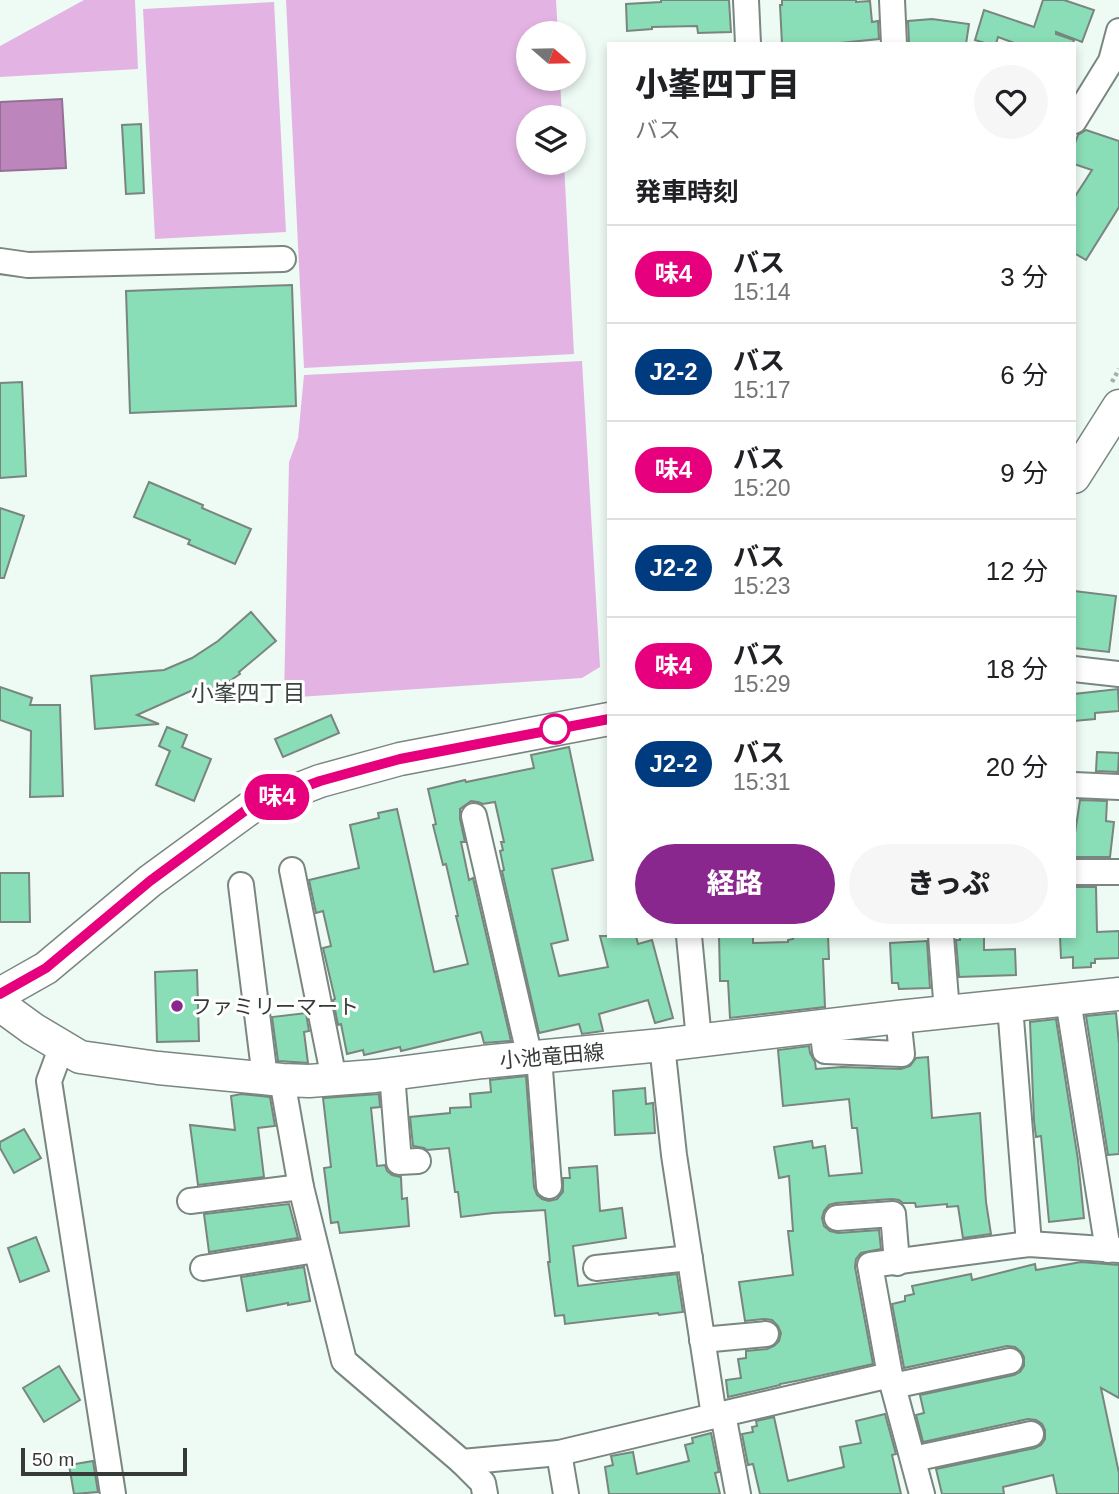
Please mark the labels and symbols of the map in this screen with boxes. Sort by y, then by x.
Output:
north arrow [516,21,586,91]
district label: 小峯四丁目 [191,680,306,706]
unlabelled marker [540,714,570,744]
line badge: 味4 [246,774,308,820]
place label: ファミリーマート [191,995,359,1018]
marker: ファミリーマート [169,998,185,1014]
street label: 小池竜田線 [499,1040,605,1072]
scale bar [21,1445,187,1477]

